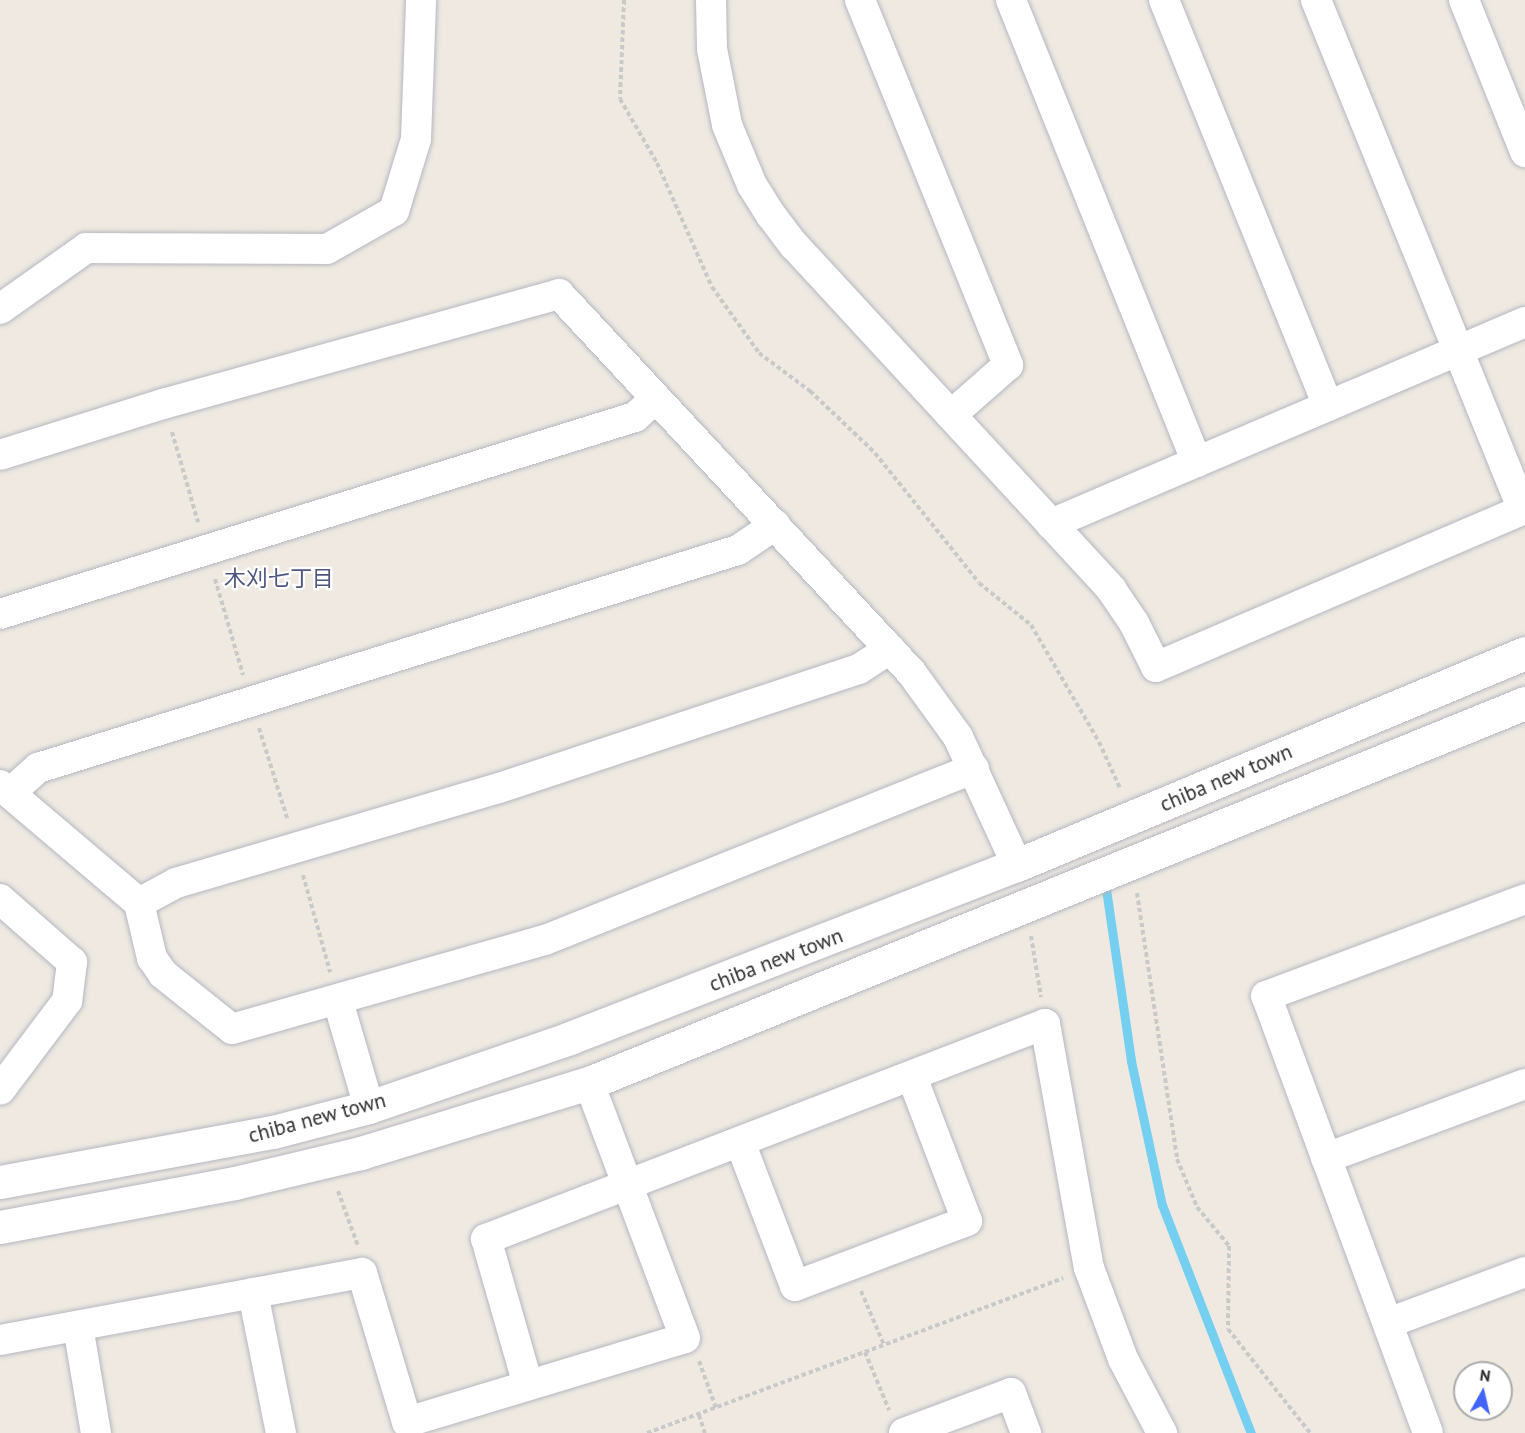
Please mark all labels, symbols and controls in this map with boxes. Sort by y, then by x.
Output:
district label: 木刈七丁目 [224,566,334,592]
street label: chiba new town [1156,739,1296,817]
street label: chiba new town [705,923,847,997]
street label: chiba new town [245,1087,389,1149]
north arrow [1453,1361,1513,1421]
text: N [1479,1365,1492,1386]

